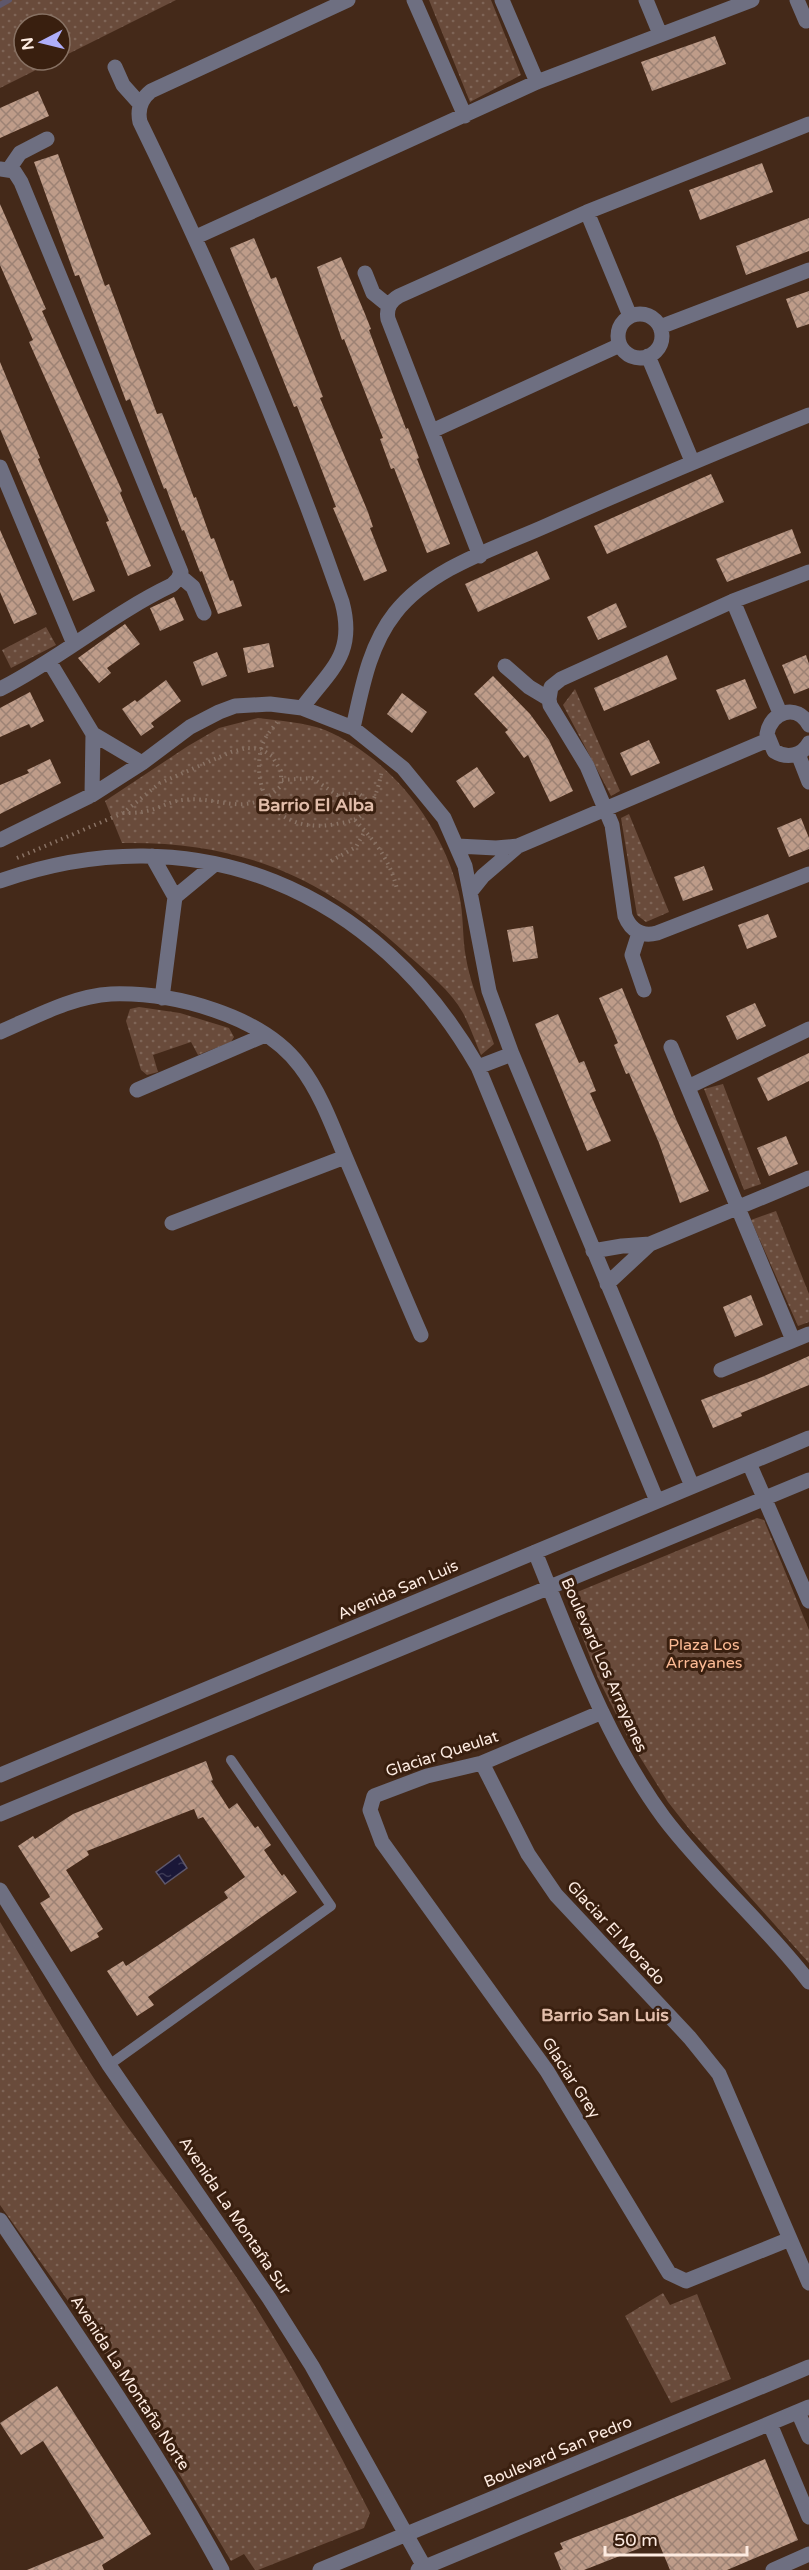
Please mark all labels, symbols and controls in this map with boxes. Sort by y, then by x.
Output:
north arrow [12,12,72,72]
text: N [17,36,39,51]
district label: Barrio El Alba [258,794,374,816]
street label: Avenida San Luis [335,1556,461,1624]
street label: Boulevard Los Arrayanes [556,1575,652,1755]
park label: Plaza Los Arrayanes [666,1635,742,1673]
street label: Glaciar Queulat [383,1726,501,1782]
street label: Glaciar El Morado [563,1877,669,1989]
district label: Barrio San Luis [541,2004,669,2026]
street label: Glaciar Grey [537,2034,605,2123]
street label: Avenida La Montaña Sur [175,2133,296,2300]
street label: Avenida La Montaña Norte [66,2292,194,2474]
street label: Boulevard San Pedro [481,2412,635,2492]
scale bar [605,2519,748,2557]
text: 50 m [614,2529,658,2551]

